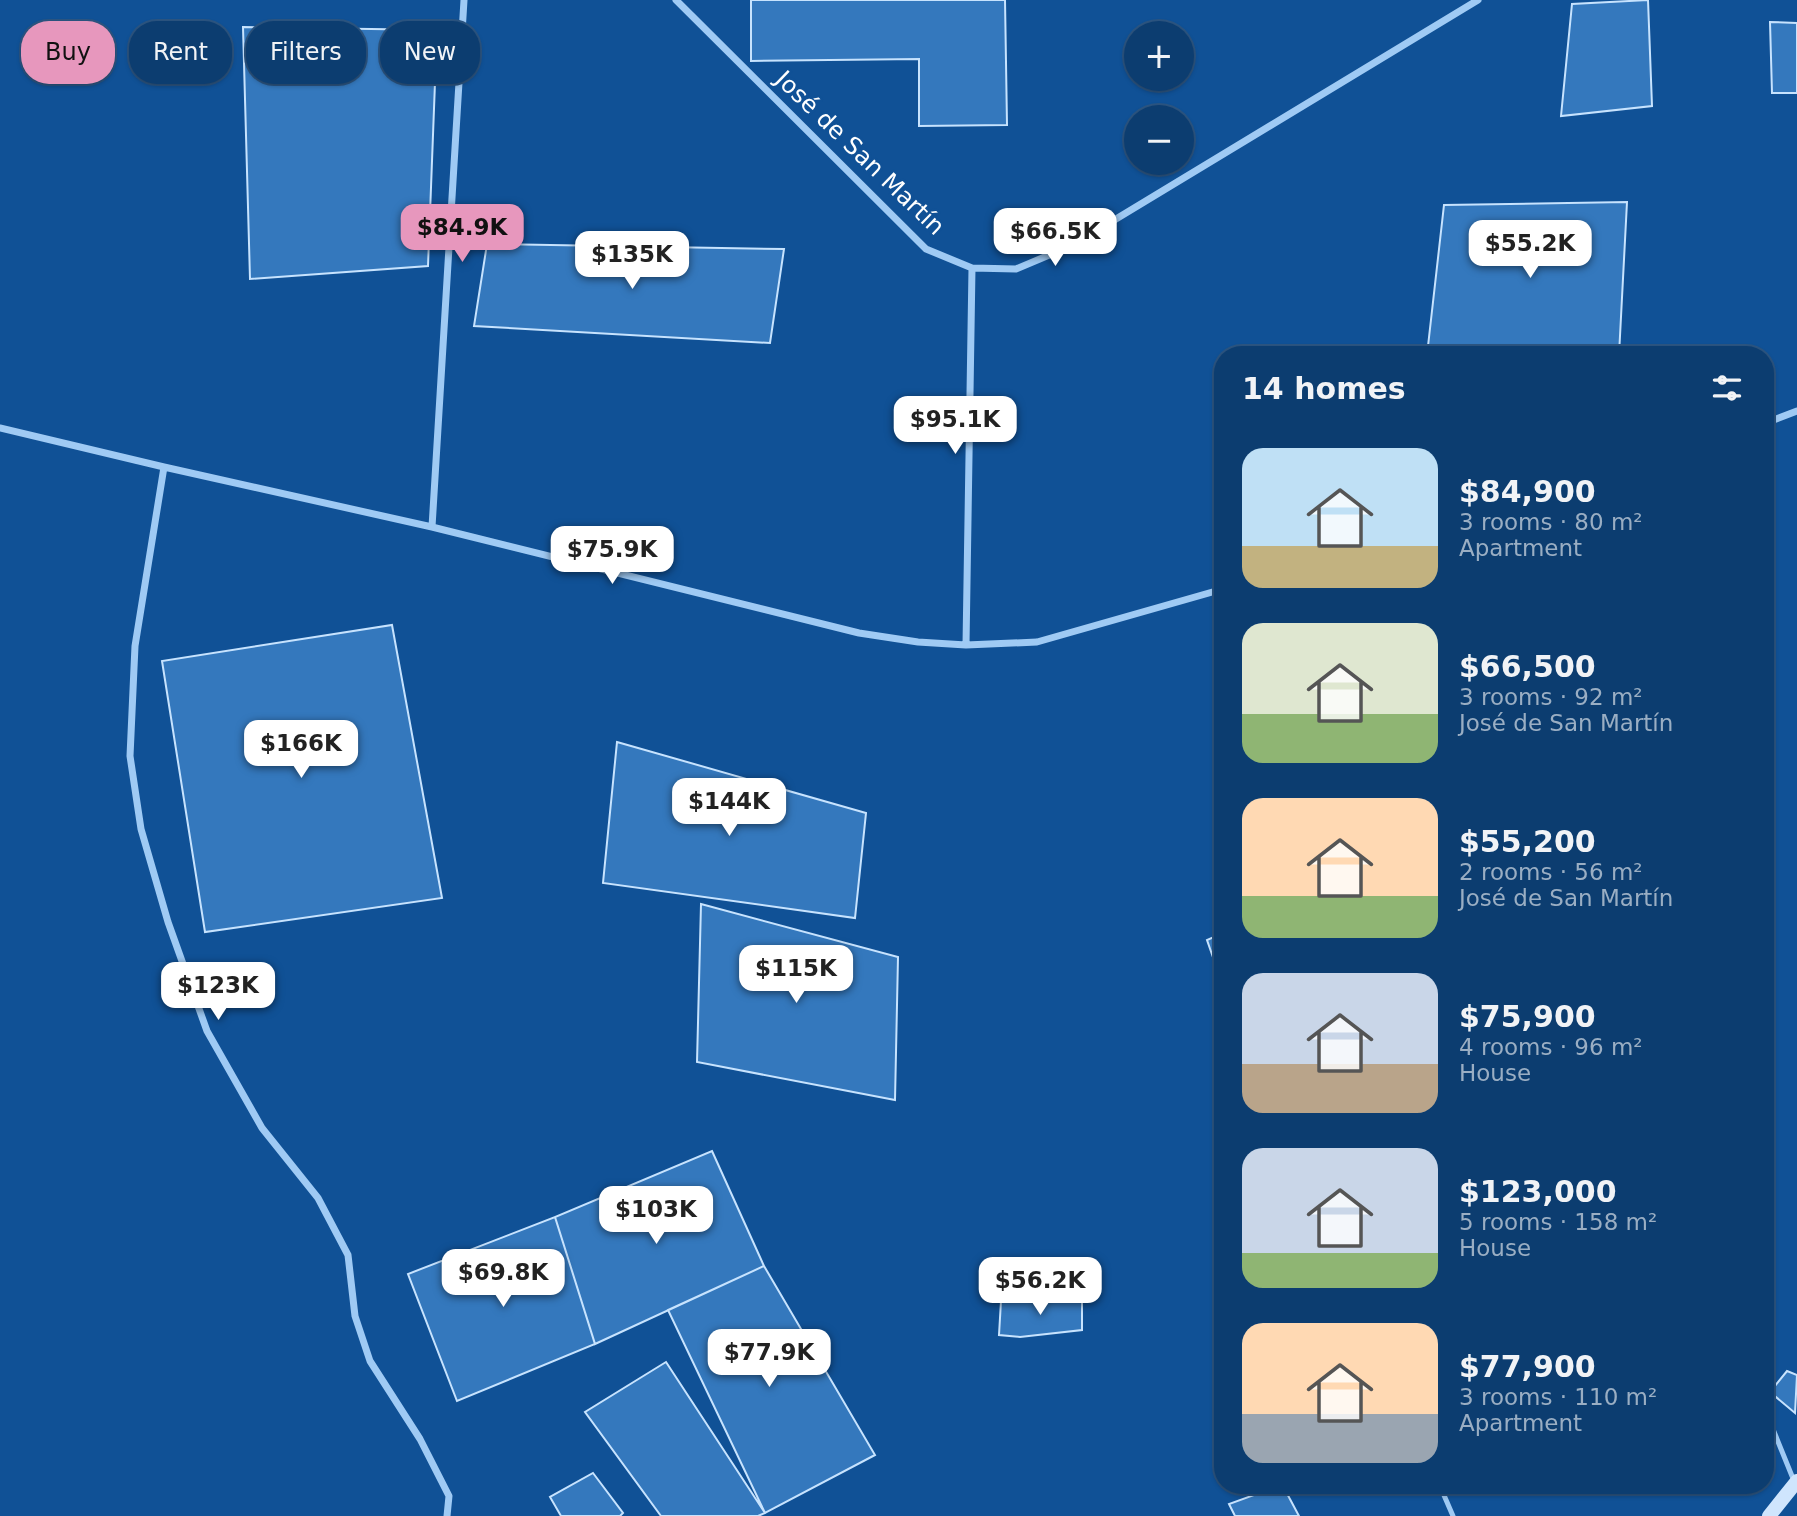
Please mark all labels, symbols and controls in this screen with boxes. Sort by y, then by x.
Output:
chip: Buy [21,21,115,84]
chip: Rent [129,21,232,84]
chip: Filters [246,21,366,84]
chip: New [380,21,480,84]
map controls [1124,21,1194,175]
button: + [1124,21,1194,91]
street label: José de San Martín [768,64,950,241]
button: − [1124,105,1194,175]
pin: $84.9K [405,204,519,264]
pin: $66.5K [998,208,1112,268]
text: $84.9K [417,214,507,240]
text: $66.5K [1010,218,1100,244]
pin: $55.2K [1473,220,1587,280]
text: $55.2K [1485,230,1575,256]
pin: $135K [583,232,681,291]
text: $135K [591,241,673,267]
icon: filters [1708,369,1746,407]
text: 14 homes [1242,371,1406,406]
pin: $95.1K [898,396,1012,456]
text: $95.1K [910,406,1000,432]
text: $84,900 [1459,474,1596,509]
icon: home [1298,476,1382,560]
text: 3 rooms · 80 m² [1459,509,1643,535]
pin: $75.9K [555,526,669,586]
text: Apartment [1459,535,1582,561]
text: $75.9K [567,536,657,562]
text: $66,500 [1459,649,1596,684]
icon: home [1298,651,1382,735]
text: 3 rooms · 92 m² [1459,684,1643,710]
text: José de San Martín [1459,710,1673,736]
pin: $166K [252,720,350,780]
text: $166K [260,730,342,756]
pin: $144K [680,778,778,838]
text: $144K [688,788,770,814]
text: $55,200 [1459,824,1596,859]
icon: home [1298,826,1382,910]
text: 2 rooms · 56 m² [1459,859,1643,885]
text: José de San Martín [1459,885,1673,911]
pin: $115K [747,946,845,1005]
text: $115K [755,955,837,981]
pin: $123K [169,962,267,1022]
text: $123K [177,972,259,998]
text: $75,900 [1459,999,1596,1034]
icon: home [1298,1001,1382,1085]
text: 4 rooms · 96 m² [1459,1034,1643,1060]
text: House [1459,1060,1531,1086]
text: $123,000 [1459,1174,1617,1209]
icon: home [1298,1176,1382,1260]
pin: $103K [607,1186,705,1246]
text: $103K [615,1196,697,1222]
text: 5 rooms · 158 m² [1459,1209,1657,1235]
text: House [1459,1235,1531,1261]
pin: $69.8K [446,1250,560,1309]
pin: $56.2K [983,1258,1097,1317]
text: $69.8K [458,1259,548,1285]
text: $56.2K [995,1267,1085,1293]
pin: $77.9K [712,1330,826,1389]
text: $77.9K [724,1339,814,1365]
text: $77,900 [1459,1349,1596,1384]
icon: home [1298,1351,1382,1435]
text: 3 rooms · 110 m² [1459,1384,1657,1410]
text: Apartment [1459,1410,1582,1436]

